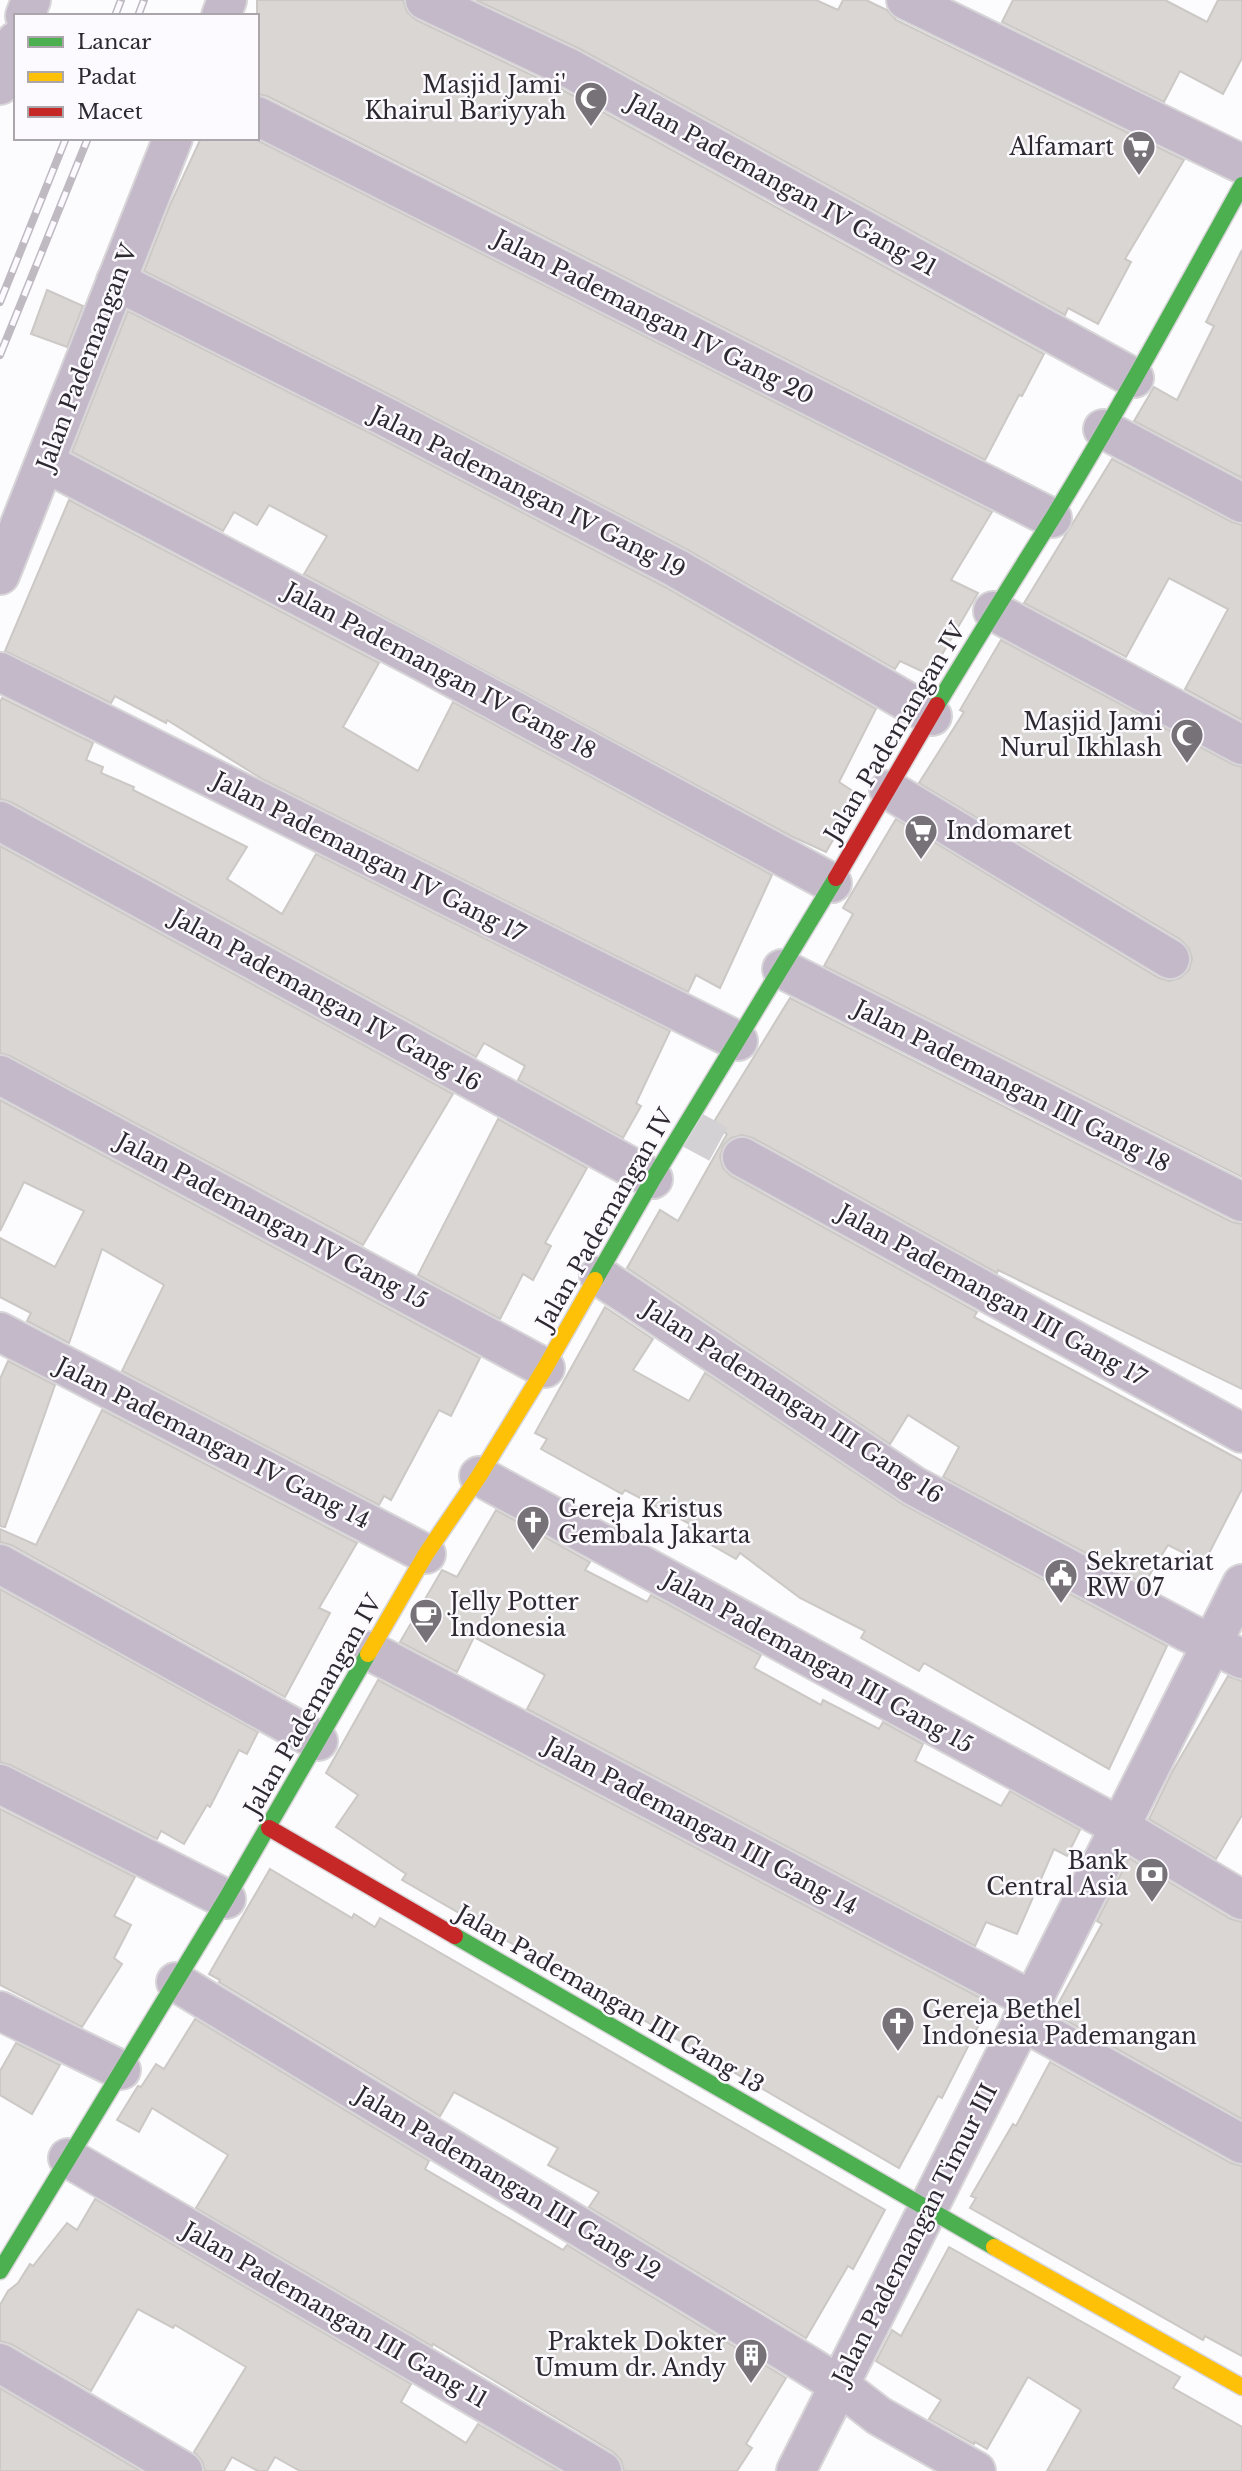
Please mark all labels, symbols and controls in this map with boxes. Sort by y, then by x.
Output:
legend [14,14,259,140]
text: Lancar [77,29,151,55]
text: Padat [77,64,137,90]
place label: Masjid Jami' Khairul Bariyyah [364,71,566,125]
mosque icon: Masjid Jami' Khairul Bariyyah [572,79,610,128]
street label: Jalan Pademangan IV Gang 21 [620,87,942,282]
text: Macet [77,99,143,125]
supermarket icon: Alfamart [1120,128,1158,177]
place label: Alfamart [1008,133,1114,161]
street label: Jalan Pademangan IV Gang 20 [487,222,819,410]
street label: Jalan Pademangan V [30,239,143,477]
street label: Jalan Pademangan IV Gang 19 [363,399,690,584]
street label: Jalan Pademangan IV Gang 18 [277,575,601,765]
street label: Jalan Pademangan IV [817,617,972,849]
place label: Masjid Jami Nurul Ikhlash [1000,708,1162,762]
mosque icon: Masjid Jami Nurul Ikhlash [1168,716,1206,765]
street label: Jalan Pademangan IV Gang 17 [206,764,530,948]
supermarket icon: Indomaret [902,812,940,861]
place label: Indomaret [946,817,1072,845]
street label: Jalan Pademangan IV Gang 16 [164,901,486,1097]
street label: Jalan Pademangan III Gang 18 [847,992,1175,1178]
street label: Jalan Pademangan IV [529,1103,680,1337]
street label: Jalan Pademangan IV Gang 15 [109,1125,432,1315]
street label: Jalan Pademangan III Gang 17 [830,1197,1152,1392]
street label: Jalan Pademangan III Gang 16 [635,1293,948,1510]
street label: Jalan Pademangan IV Gang 14 [49,1350,375,1535]
place label: Gereja Kristus Gembala Jakarta [558,1495,751,1549]
church icon: Gereja Kristus Gembala Jakarta [514,1503,552,1552]
place label: Sekretariat RW 07 [1086,1548,1214,1602]
public building icon: Sekretariat RW 07 [1042,1556,1080,1605]
street label: Jalan Pademangan III Gang 15 [655,1563,978,1759]
place label: Jelly Potter Indonesia [447,1588,579,1642]
street label: Jalan Pademangan IV [237,1589,388,1823]
cafe icon: Jelly Potter Indonesia [407,1596,445,1645]
street label: Jalan Pademangan III Gang 14 [537,1730,862,1921]
place label: Bank Central Asia [986,1847,1129,1901]
bank icon: Bank Central Asia [1133,1855,1171,1904]
street label: Jalan Pademangan III Gang 13 [448,1898,769,2099]
place label: Gereja Bethel Indonesia Pademangan [922,1996,1197,2050]
church icon: Gereja Bethel Indonesia Pademangan [879,2004,917,2053]
street label: Jalan Pademangan III Gang 12 [348,2079,666,2285]
street label: Jalan Pademangan Timur III [825,2079,1003,2392]
street label: Jalan Pademangan III Gang 11 [175,2215,492,2414]
place label: Praktek Dokter Umum dr. Andy [535,2328,726,2382]
building icon: Praktek Dokter Umum dr. Andy [732,2336,770,2385]

